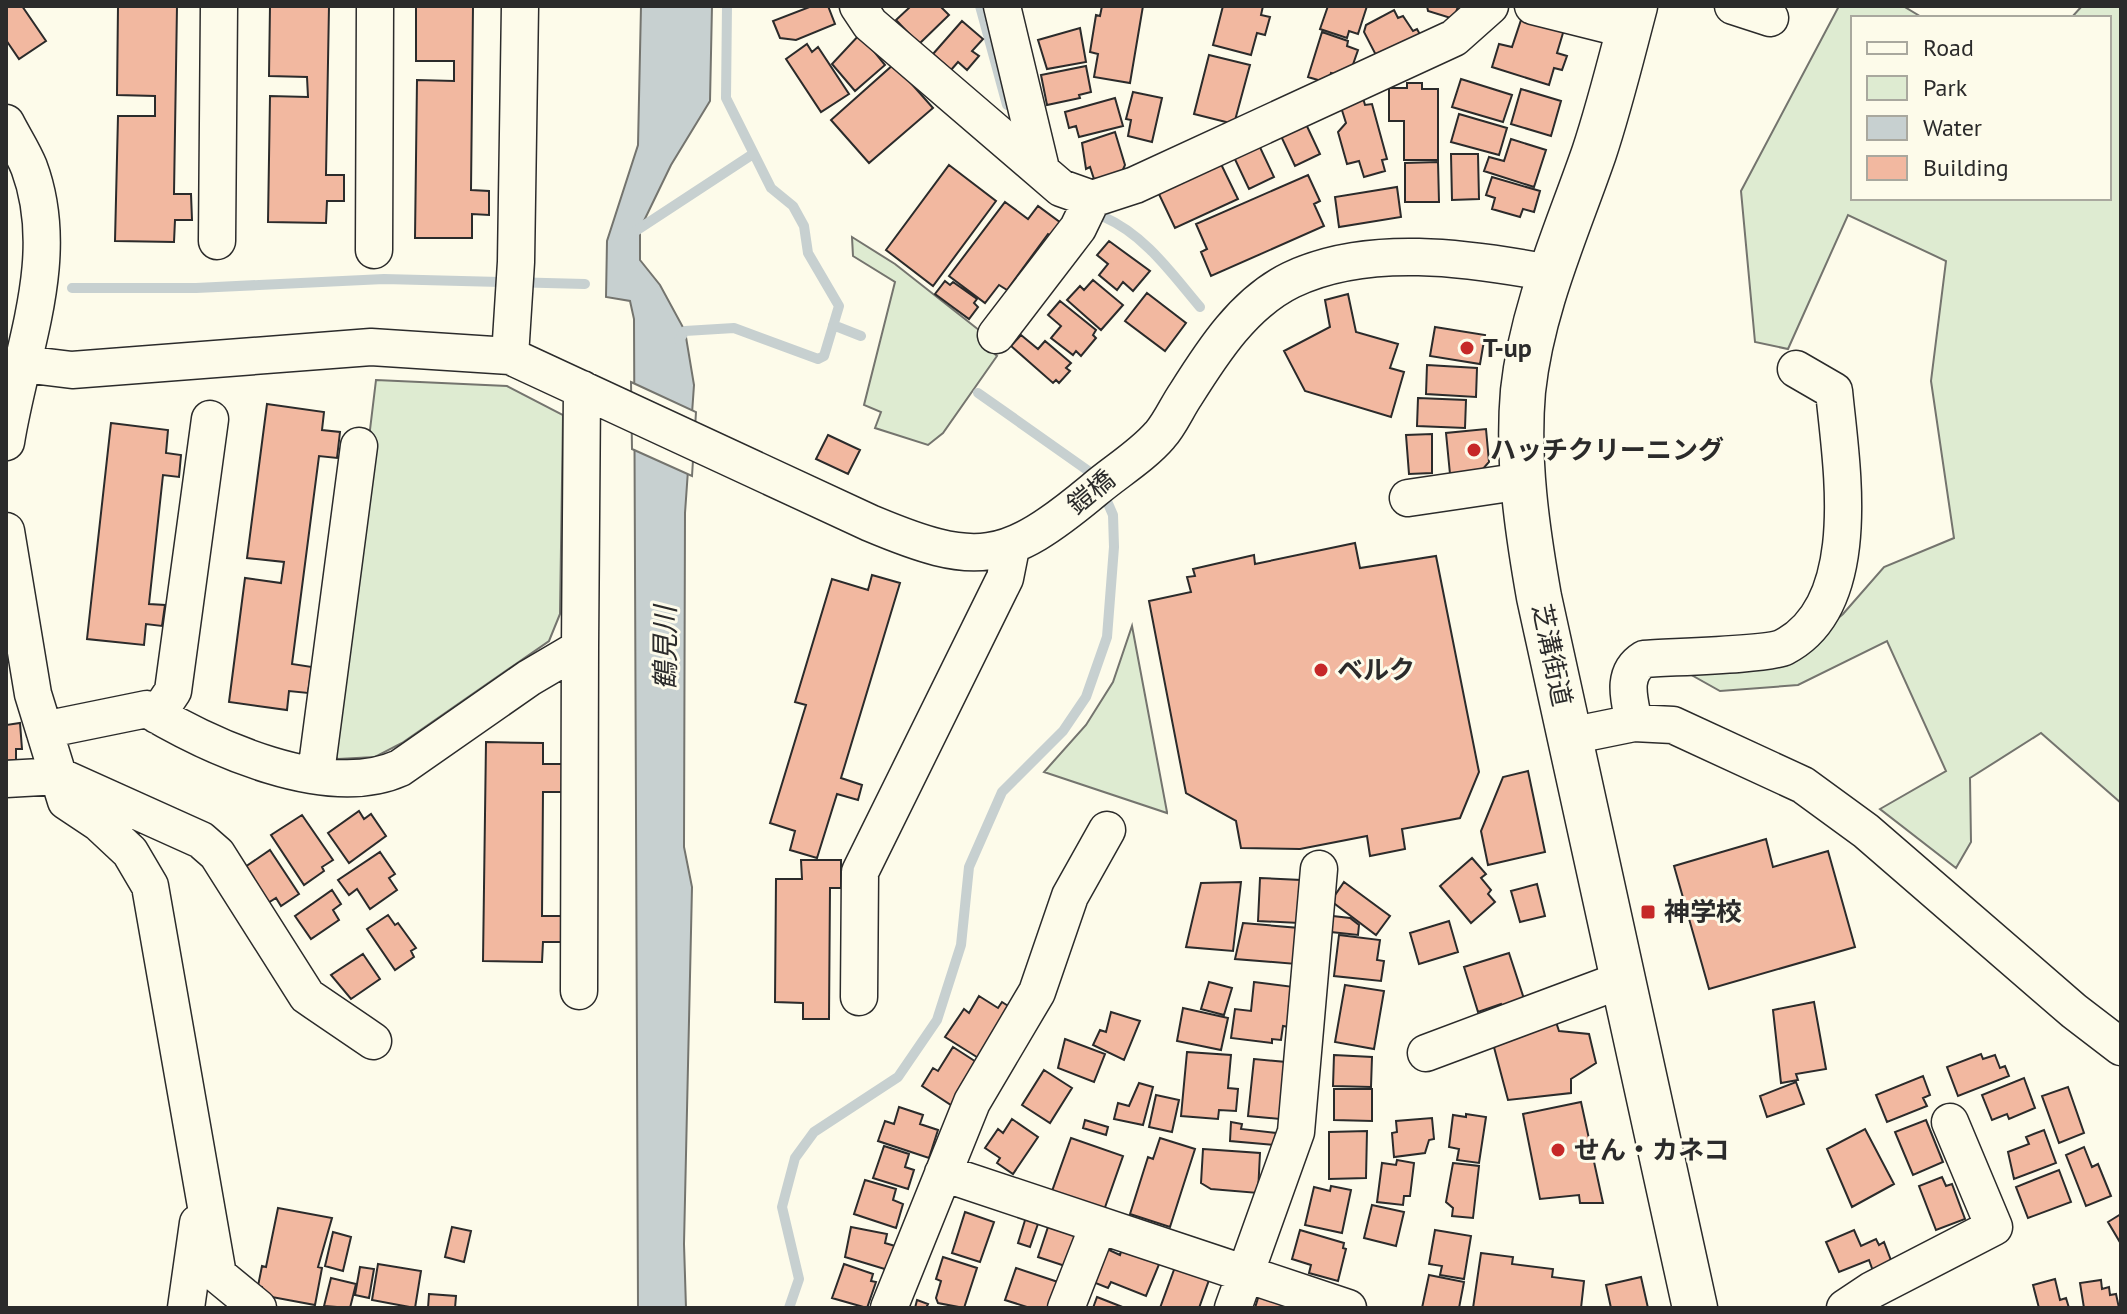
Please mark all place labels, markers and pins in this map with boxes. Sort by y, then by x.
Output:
place label: T-up [1483,331,1532,364]
marker: T-up [1458,339,1476,357]
place label: ハッチクリーニング [1490,433,1724,466]
marker: ハッチクリーニング [1465,441,1483,459]
place label: ベルク [1337,653,1415,686]
marker: ベルク [1312,661,1330,679]
place label: 神学校 [1664,895,1742,928]
marker: 神学校 [1639,903,1657,921]
place label: せん・カネコ [1574,1133,1729,1166]
marker: せん・カネコ [1549,1141,1567,1159]

